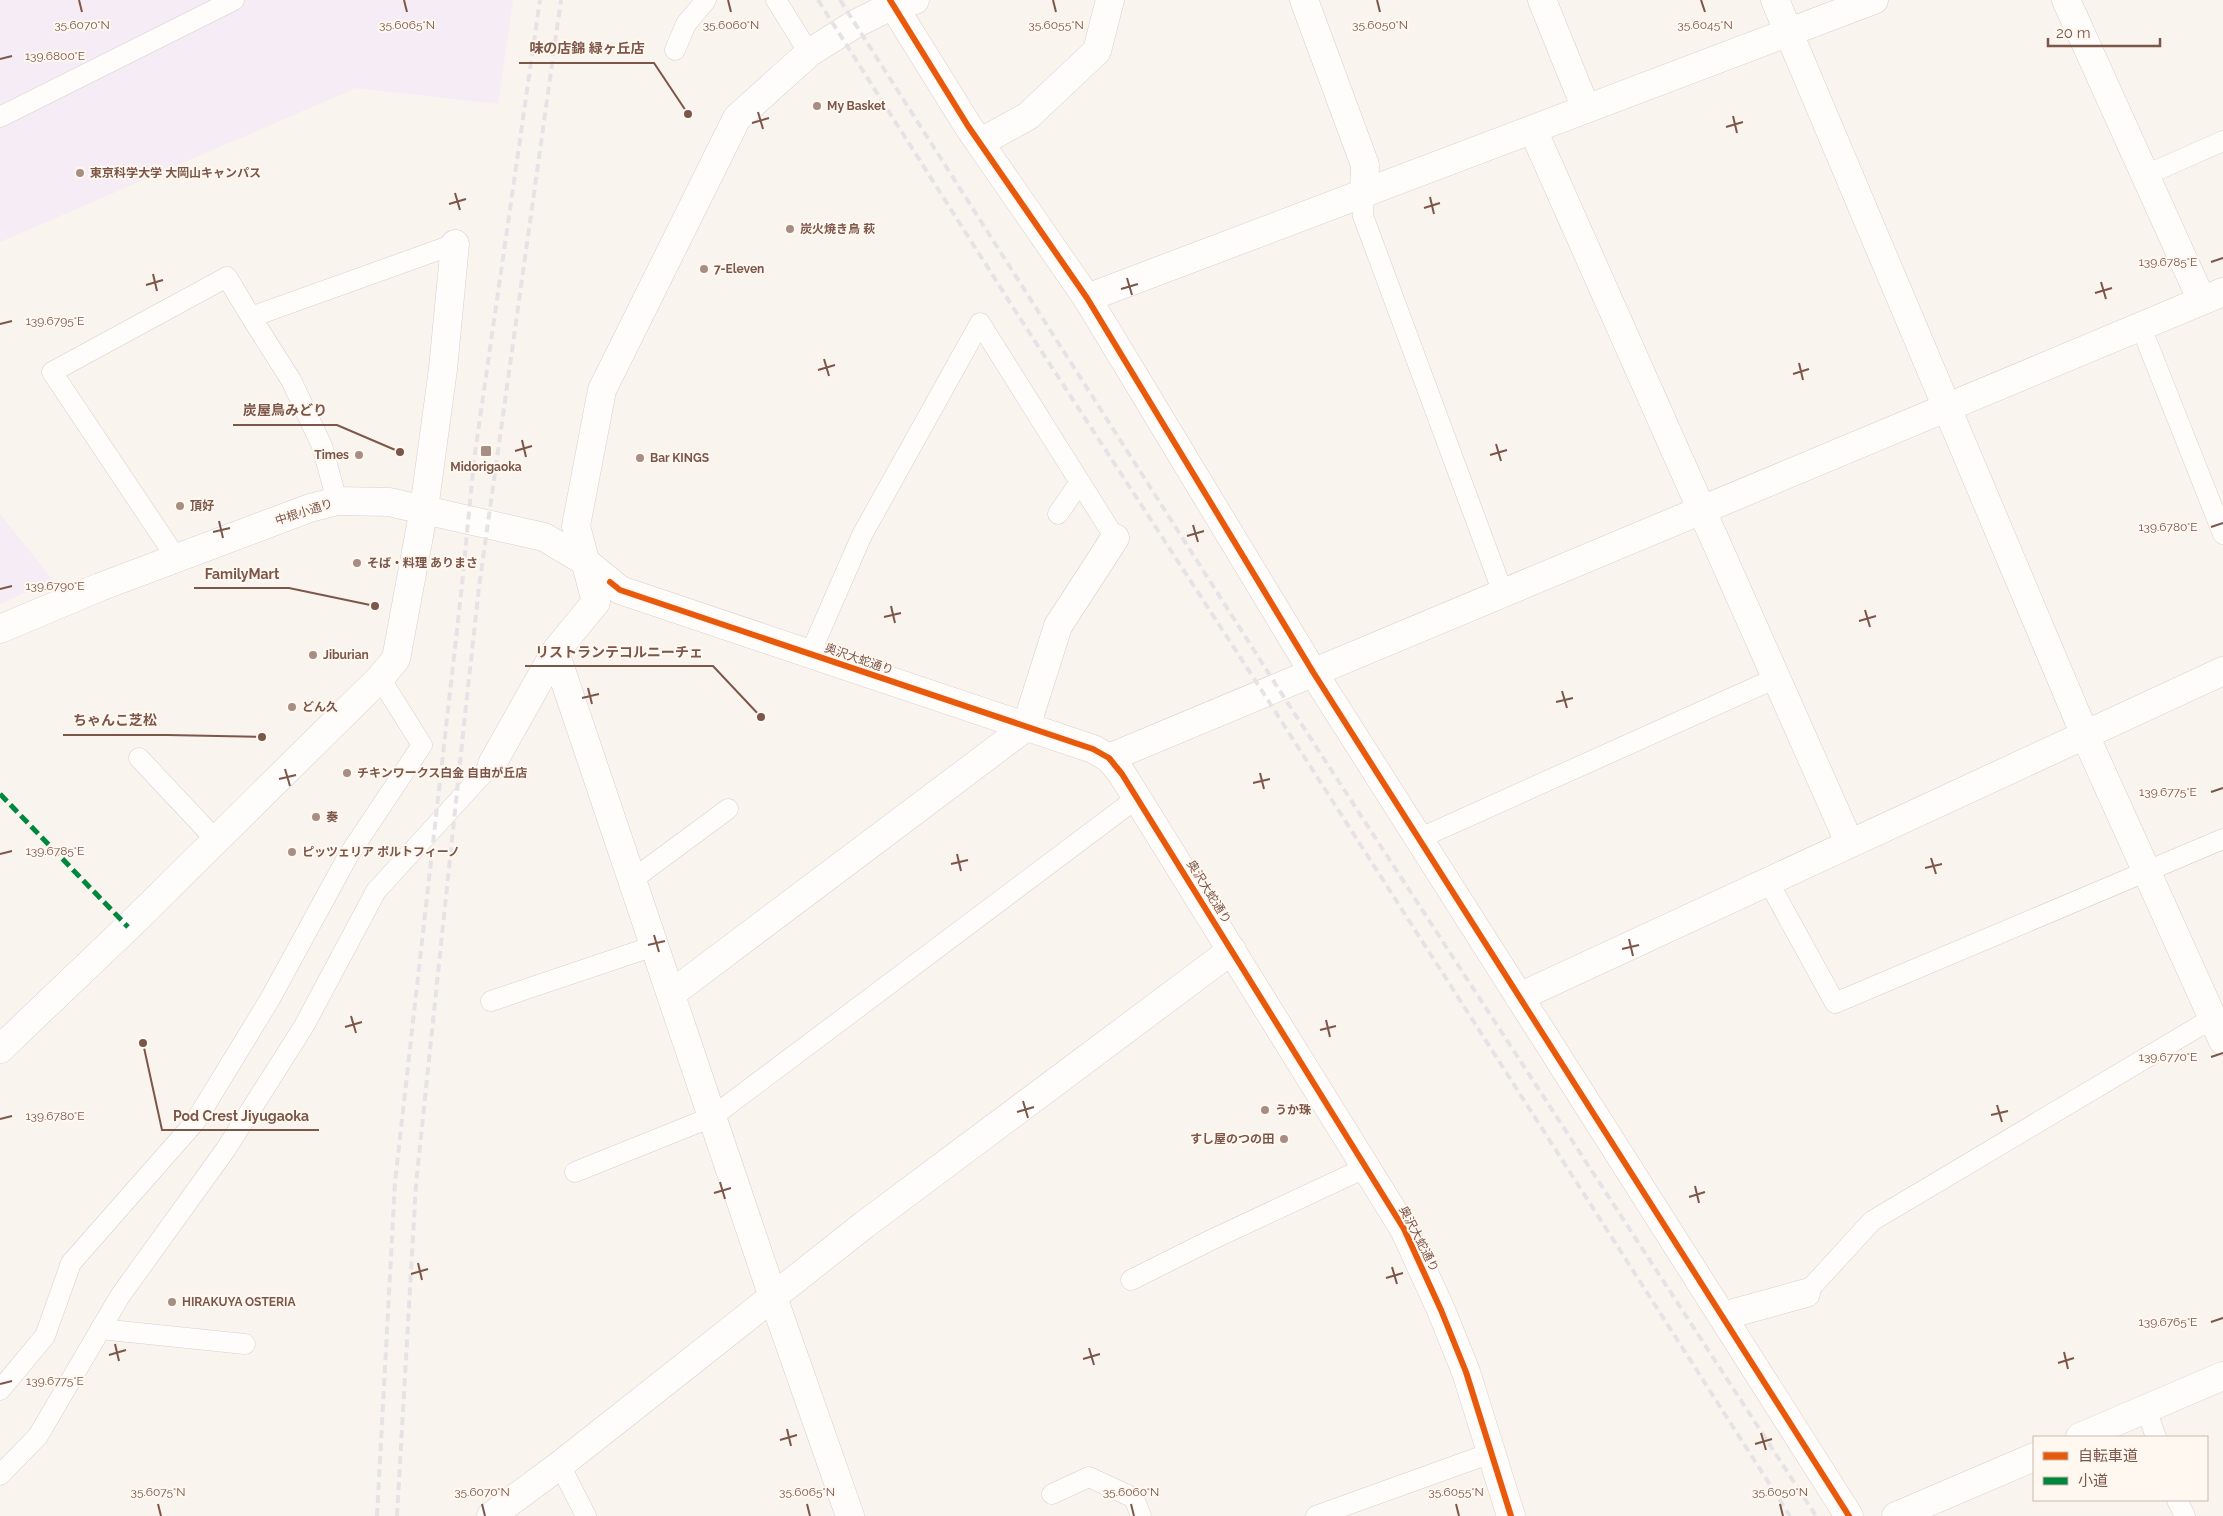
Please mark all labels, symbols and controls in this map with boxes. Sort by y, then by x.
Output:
scale bar [2048,15,2160,47]
text: 35.6070°N [54,18,110,32]
text: 35.6065°N [379,18,435,32]
text: 35.6060°N [703,18,759,32]
text: 35.6055°N [1028,18,1084,32]
text: 35.6050°N [1352,18,1408,32]
text: 35.6045°N [1677,18,1733,32]
text: 20 m [2056,24,2091,42]
callout: 味の店錦 緑ヶ丘店 [519,34,654,63]
text: 味の店錦 緑ヶ丘店 [529,40,645,56]
text: 139.6800°E [25,49,85,63]
place label: My Basket [827,99,886,113]
marker: My Basket [811,100,823,112]
place label: 東京科学大学 大岡山キャンパス [90,166,261,180]
marker: 東京科学大学 大岡山キャンパス [74,167,86,179]
place label: 炭火焼き鳥 萩 [800,222,875,236]
marker: 炭火焼き鳥 萩 [784,223,796,235]
text: 139.6785°E [2139,255,2197,269]
place label: 7-Eleven [714,262,764,276]
marker: 7-Eleven [698,263,710,275]
text: 139.6795°E [26,314,84,328]
callout: 炭屋鳥みどり [233,396,337,425]
text: 炭屋鳥みどり [243,402,327,418]
marker: Midorigaoka [479,444,493,458]
place label: Times [314,448,349,462]
marker: Times [353,449,365,461]
place label: Bar KINGS [650,451,709,465]
marker: Bar KINGS [634,452,646,464]
place label: Midorigaoka [450,460,522,474]
street label: 中根小通り [273,496,335,528]
place label: 頂好 [190,499,214,513]
marker: 頂好 [174,500,186,512]
text: 139.6780°E [2138,520,2198,534]
place label: そば・料理 ありまさ [367,556,478,570]
marker: そば・料理 ありまさ [351,557,363,569]
callout: FamilyMart [194,559,289,588]
text: FamilyMart [205,566,280,582]
text: 139.6790°E [25,579,85,593]
callout: リストランテコルニーチェ [525,637,713,666]
street label: 奥沢大蛇通り [823,641,895,677]
text: リストランテコルニーチェ [535,644,703,660]
place label: Jiburian [323,648,369,662]
marker: Jiburian [307,649,319,661]
place label: どん久 [302,700,338,714]
marker: どん久 [286,701,298,713]
callout: ちゃんこ芝松 [63,706,167,735]
text: ちゃんこ芝松 [73,712,157,728]
place label: チキンワークス白金 自由が丘店 [357,766,527,780]
marker: チキンワークス白金 自由が丘店 [341,767,353,779]
text: 139.6775°E [2139,785,2197,799]
place label: 奏 [326,810,338,824]
marker: 奏 [310,811,322,823]
text: 139.6785°E [26,844,84,858]
place label: ピッツェリア ポルトフィーノ [302,845,460,859]
marker: ピッツェリア ポルトフィーノ [286,846,298,858]
street label: 奥沢大蛇通り [1184,858,1234,926]
text: 139.6770°E [2139,1050,2197,1064]
callout: Pod Crest Jiyugaoka [162,1101,319,1130]
place label: うか珠 [1275,1103,1311,1117]
marker: うか珠 [1259,1104,1271,1116]
text: Pod Crest Jiyugaoka [173,1108,309,1124]
text: 139.6780°E [25,1109,85,1123]
place label: すし屋のつの田 [1190,1132,1274,1146]
marker: すし屋のつの田 [1278,1133,1290,1145]
street label: 奥沢大蛇通り [1396,1204,1442,1274]
place label: HIRAKUYA OSTERIA [182,1295,296,1309]
marker: HIRAKUYA OSTERIA [166,1296,178,1308]
text: 139.6765°E [2139,1315,2197,1329]
text: 139.6775°E [26,1374,84,1388]
legend [2033,1436,2208,1501]
text: 自転車道 [2078,1447,2138,1465]
text: 小道 [2078,1472,2108,1490]
text: 35.6075°N [131,1485,185,1499]
text: 35.6070°N [454,1485,510,1499]
text: 35.6065°N [779,1485,835,1499]
text: 35.6060°N [1103,1485,1159,1499]
text: 35.6055°N [1428,1485,1484,1499]
text: 35.6050°N [1752,1485,1808,1499]

